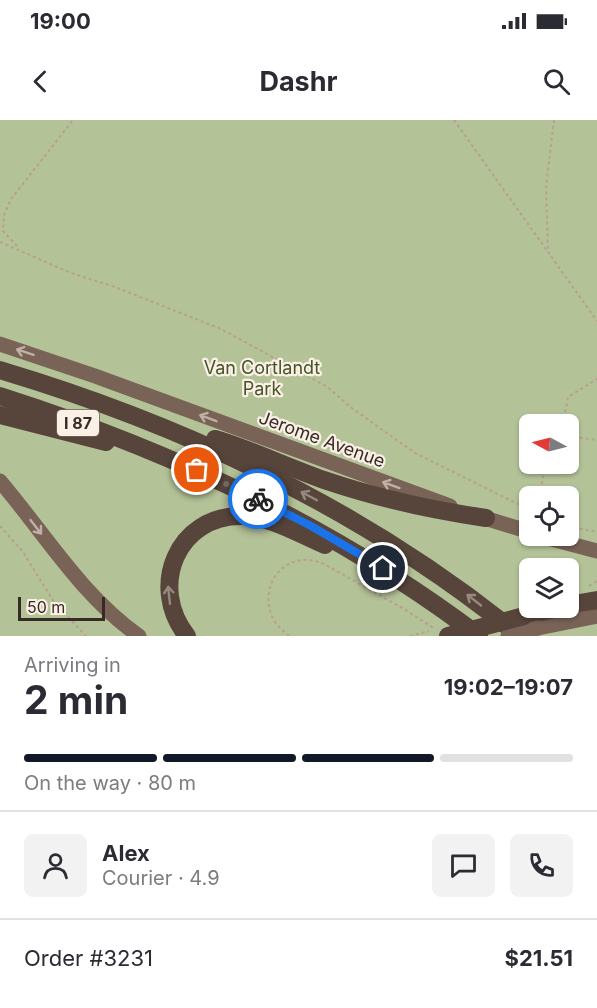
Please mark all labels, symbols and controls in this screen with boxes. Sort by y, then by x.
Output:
text: 19:00 [30,8,91,34]
icon: back [24,65,57,98]
text: Dashr [259,65,338,98]
icon: search [540,65,573,98]
one-way arrow [16,346,35,357]
park label: Van Cortlandt Park [204,357,320,399]
street label: Jerome Avenue [256,406,388,472]
road number: I 87 [57,410,99,436]
one-way arrow [199,412,218,423]
north arrow [519,414,579,474]
map controls [519,414,579,618]
pin [171,444,222,495]
icon: bag [180,453,213,486]
courier [228,469,288,529]
one-way arrow [382,478,401,489]
icon: bike [242,483,275,516]
button: locate [519,486,579,546]
one-way arrow [301,490,318,502]
one-way arrow [30,518,43,534]
pin [357,542,408,593]
icon: home [366,551,399,584]
button: layers [519,558,579,618]
one-way arrow [163,585,174,605]
one-way arrow [466,593,482,606]
scale bar [18,594,105,622]
text: 50 m [27,597,65,617]
text: Arriving in [24,653,121,677]
text: 19:02–19:07 [444,674,573,700]
text: 2 min [24,676,128,723]
text: On the way · 80 m [24,771,196,795]
button: person [24,834,87,897]
button: chat [432,834,495,897]
button: phone [510,834,573,897]
text: Alex [102,840,150,866]
text: Courier · 4.9 [102,866,220,890]
text: Order #3231 [24,945,153,971]
text: $21.51 [504,945,573,971]

